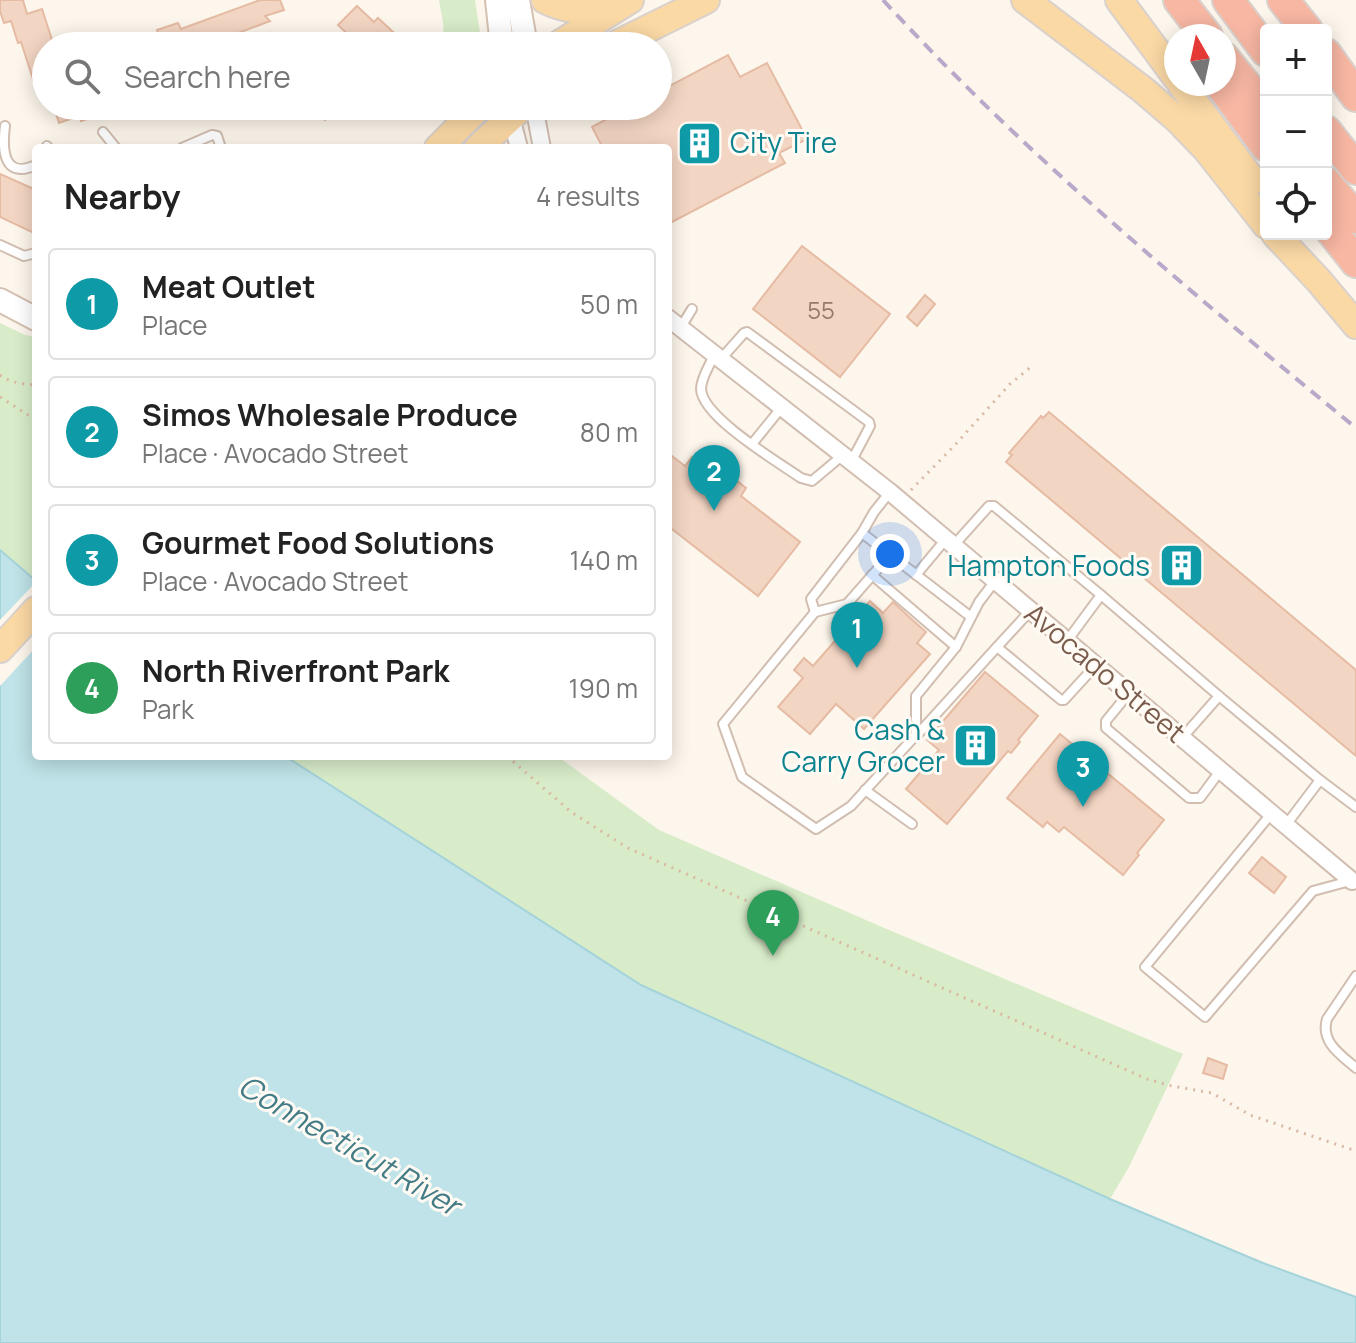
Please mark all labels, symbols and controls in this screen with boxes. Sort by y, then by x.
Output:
north arrow [1164,24,1236,96]
map controls [1260,24,1332,240]
button: + [1260,24,1332,96]
search box [32,32,672,120]
icon: search [60,54,104,98]
text: Search here [124,56,291,97]
button: − [1260,96,1332,168]
building icon: City Tire [675,119,723,167]
place label: City Tire [730,123,837,161]
button: locate [1260,168,1332,240]
text: Nearby [64,173,180,219]
text: 4 results [536,178,640,214]
text: Meat Outlet [142,266,315,307]
text: 1 [86,286,98,322]
text: 50 m [580,286,638,322]
house number: 55 [807,293,835,326]
text: Place [142,307,207,343]
text: Simos Wholesale Produce [142,394,518,435]
text: 2 [84,414,100,450]
text: 80 m [580,414,638,450]
text: Place · Avocado Street [142,435,408,471]
pin: 2 [688,445,740,511]
text: Gourmet Food Solutions [142,522,494,563]
your location [870,534,910,574]
text: 3 [84,542,100,578]
text: 140 m [569,542,638,578]
building icon: Hampton Foods [1157,542,1205,590]
place label: Hampton Foods [947,546,1150,584]
text: Place · Avocado Street [142,563,408,599]
street label: Avocado Street [1017,594,1194,751]
pin: 1 [831,602,883,668]
text: North Riverfront Park [142,650,450,691]
text: 4 [84,670,100,706]
text: 190 m [569,670,638,706]
text: Park [142,691,194,727]
place label: Cash & Carry Grocer [781,710,945,780]
building icon: Cash & Carry Grocer [952,722,1000,770]
pin: 3 [1057,741,1109,807]
pin: 4 [747,890,799,956]
water label: Connecticut River [232,1065,472,1227]

